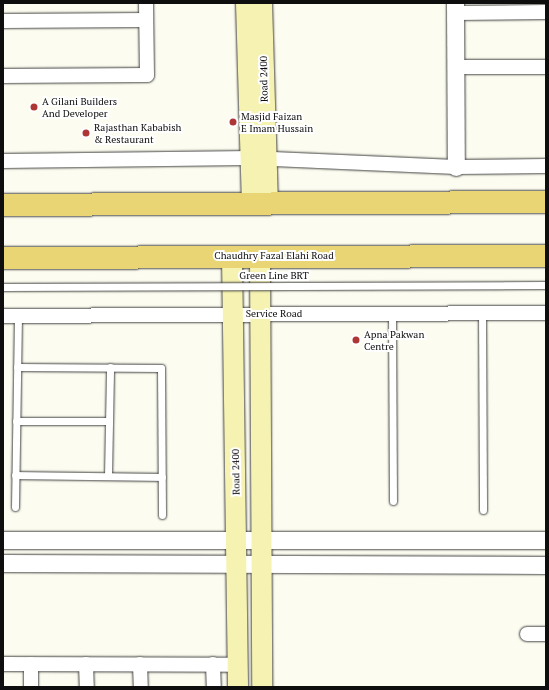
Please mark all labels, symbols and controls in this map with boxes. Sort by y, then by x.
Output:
street label: Road 2400 [258,56,270,102]
place label: A Gilani Builders And Developer [42,95,117,118]
marker: A Gilani Builders And Developer [29,102,39,112]
place label: Masjid Faizan E Imam Hussain [241,110,313,134]
marker: Masjid Faizan E Imam Hussain [228,117,238,127]
place label: Rajasthan Kababish & Restaurant [94,121,181,144]
marker: Rajasthan Kababish & Restaurant [81,128,91,138]
street label: Chaudhry Fazal Elahi Road [214,250,334,262]
street label: Green Line BRT [239,270,309,282]
street label: Service Road [246,308,302,320]
place label: Apna Pakwan Centre [364,328,424,352]
marker: Apna Pakwan Centre [351,335,361,345]
street label: Road 2400 [230,449,242,495]

